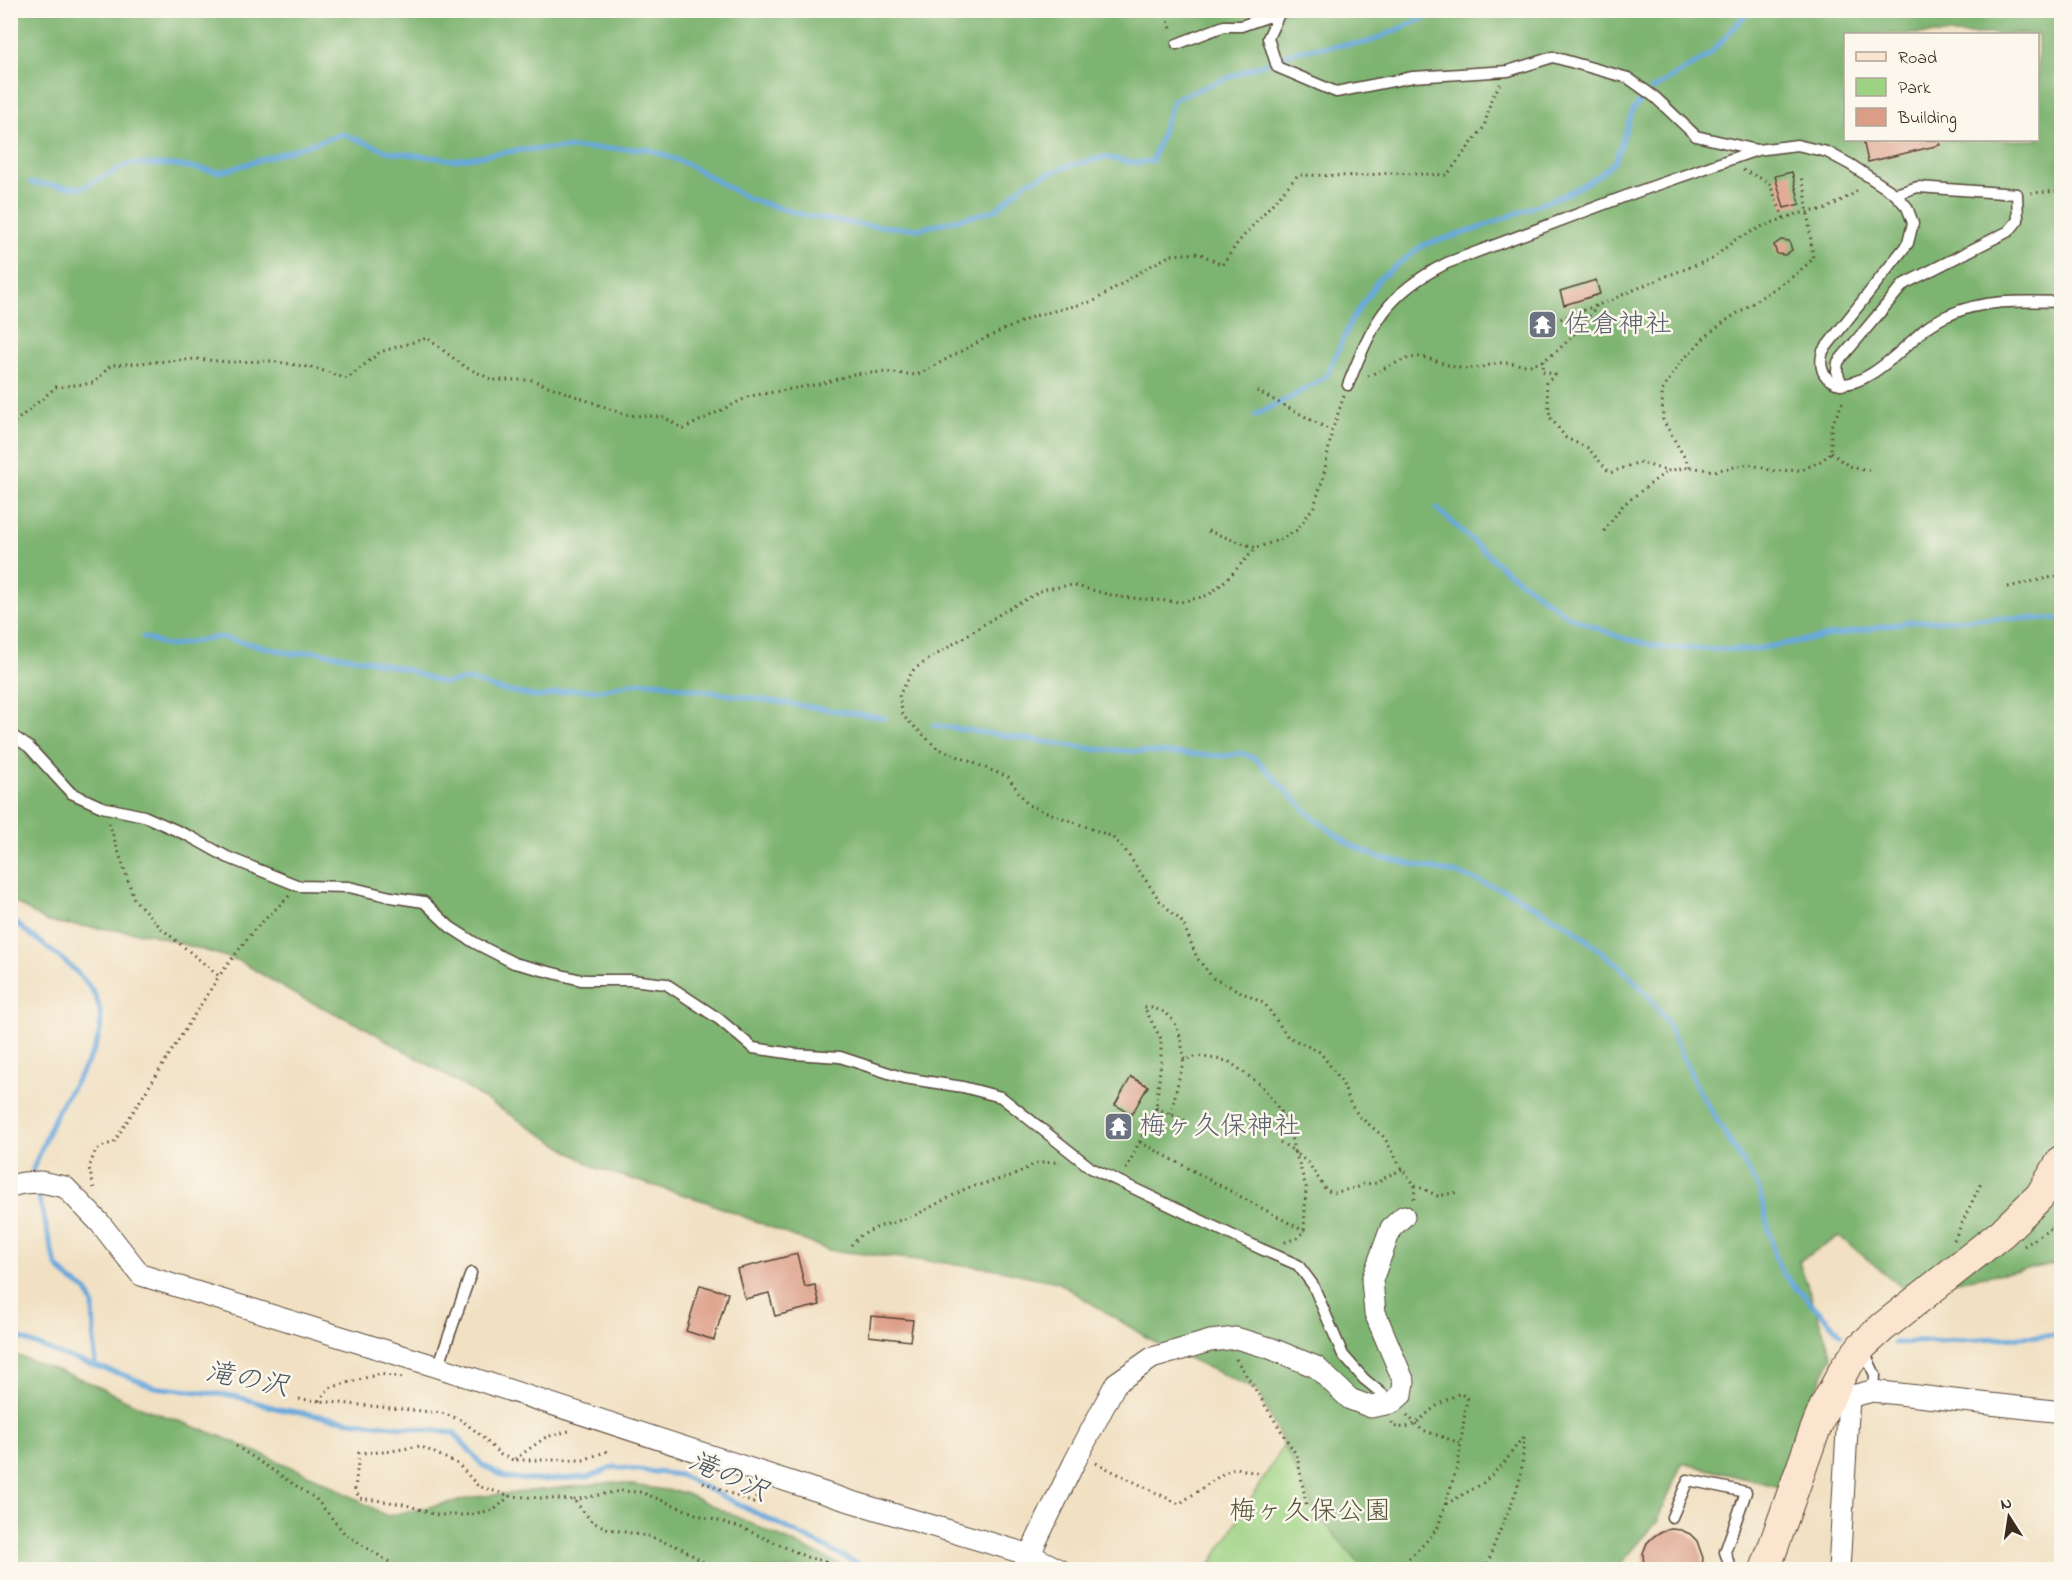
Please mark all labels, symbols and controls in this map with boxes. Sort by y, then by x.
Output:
legend [1844,33,2039,141]
text: Road [1898,46,1937,72]
text: Park [1898,76,1931,102]
text: Building [1897,106,1957,133]
place label: 佐倉神社 [1564,306,1672,345]
temple icon: 佐倉神社 [1527,309,1559,341]
place label: 梅ヶ久保神社 [1139,1108,1301,1147]
temple icon: 梅ヶ久保神社 [1102,1111,1134,1143]
water label: 滝の沢 [202,1353,293,1409]
water label: 滝の沢 [681,1442,776,1514]
north arrow [1979,1487,2039,1547]
text: N [1999,1491,2014,1517]
park label: 梅ヶ久保公園 [1229,1493,1391,1532]

